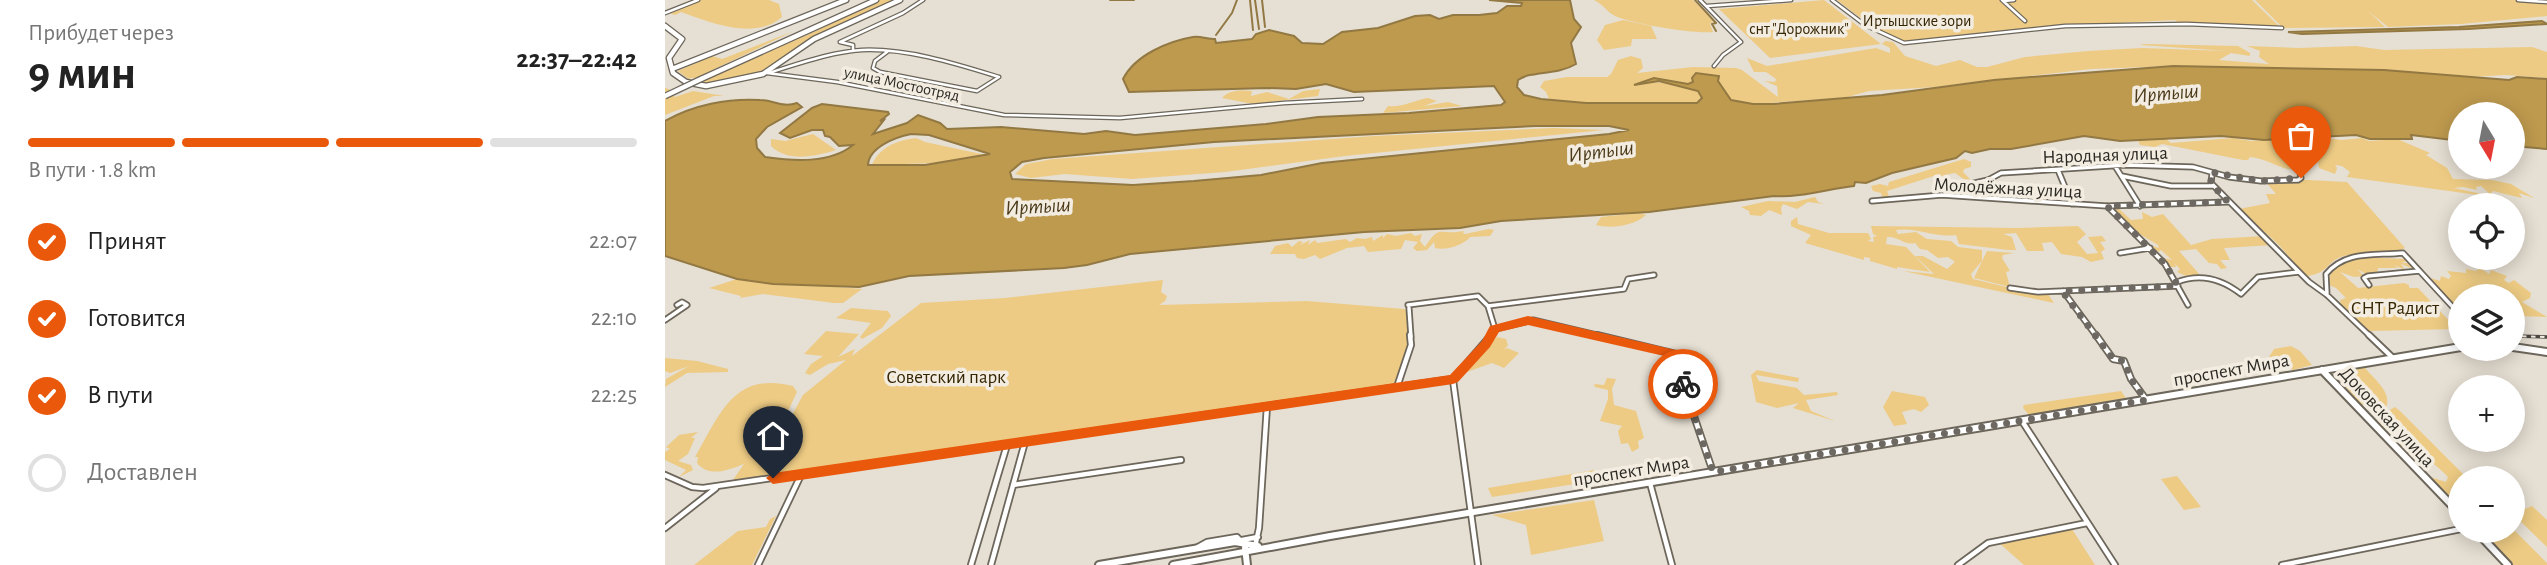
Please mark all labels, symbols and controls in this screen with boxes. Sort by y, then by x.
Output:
park label: Иртышские зори [1863,13,1971,29]
park label: снт "Дорожник" [1749,21,1849,37]
text: Прибудет через [28,22,174,45]
text: 22:37–22:42 [516,46,637,72]
text: 9 мин [28,51,136,97]
street label: улица Мостоотряд [841,64,961,105]
water label: Иртыш [2132,80,2200,108]
north arrow [2448,102,2525,178]
map controls [2448,102,2525,543]
pin [2271,106,2331,178]
icon: bag [2282,117,2320,155]
water label: Иртыш [1567,137,1635,167]
street label: Народная улица [2042,144,2169,167]
text: В пути · 1.8 km [28,159,156,182]
street label: Молодёжная улица [1933,175,2083,202]
button: locate [2448,193,2525,270]
water label: Иртыш [1005,194,1071,220]
icon: check [28,223,66,261]
text: Принят [87,228,166,254]
text: 22:07 [589,230,637,253]
button: layers [2448,284,2525,361]
park label: СНТ Радист [2351,299,2439,318]
icon: check [28,300,66,338]
text: Готовится [87,305,186,331]
text: 22:10 [591,307,637,330]
courier [1648,349,1718,419]
street label: проспект Мира [2172,351,2291,390]
street label: Доковская улица [2336,363,2438,471]
icon: bike [1664,365,1702,403]
park label: Советский парк [886,368,1006,387]
button: + [2448,375,2525,452]
icon: check [28,377,66,415]
text: В пути [87,382,153,408]
text: 22:25 [591,384,637,407]
pin [743,406,803,478]
icon: home [754,417,792,455]
street label: проспект Мира [1572,453,1691,490]
text: Доставлен [87,459,198,485]
button: − [2448,466,2525,543]

